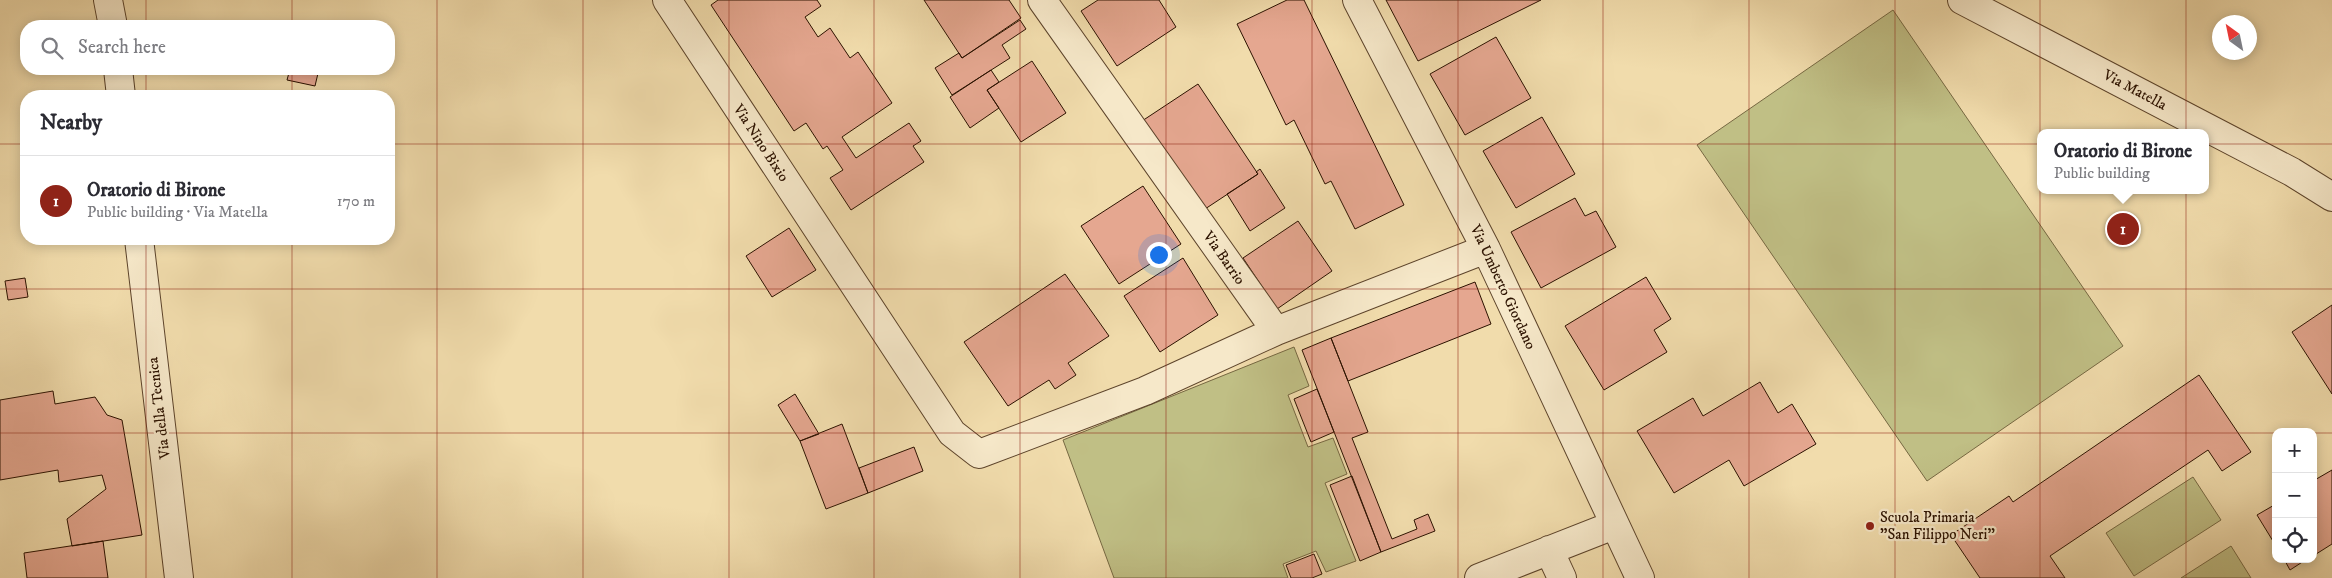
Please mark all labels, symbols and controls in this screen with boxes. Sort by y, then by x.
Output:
north arrow [2212,15,2257,60]
search box [20,20,395,75]
icon: search [38,34,66,62]
text: Search here [78,36,166,59]
street label: Via Matella [2099,65,2171,115]
street label: Via Nino Bixio [728,100,793,185]
text: Nearby [40,110,102,136]
popup [2037,129,2209,194]
text: Oratorio di Birone [2054,140,2192,163]
text: Public building [2054,163,2150,183]
text: Oratorio di Birone [87,179,225,202]
text: 1 [53,191,59,211]
text: 170 m [337,191,375,211]
text: Public building · Via Matella [87,202,268,222]
pin: 1 [2107,210,2139,248]
street label: Via Umberto Giordano [1465,221,1540,352]
street label: Via Barrio [1198,227,1249,288]
your location [1146,242,1172,268]
street label: Via della Tecnica [143,356,175,461]
map controls [2272,428,2317,563]
button: + [2272,428,2317,473]
button: − [2272,473,2317,518]
place label: Scuola Primaria "San Filippo Neri" [1880,508,1995,544]
button: locate [2272,518,2317,563]
marker: Scuola Primaria "San Filippo Neri" [1864,520,1876,532]

